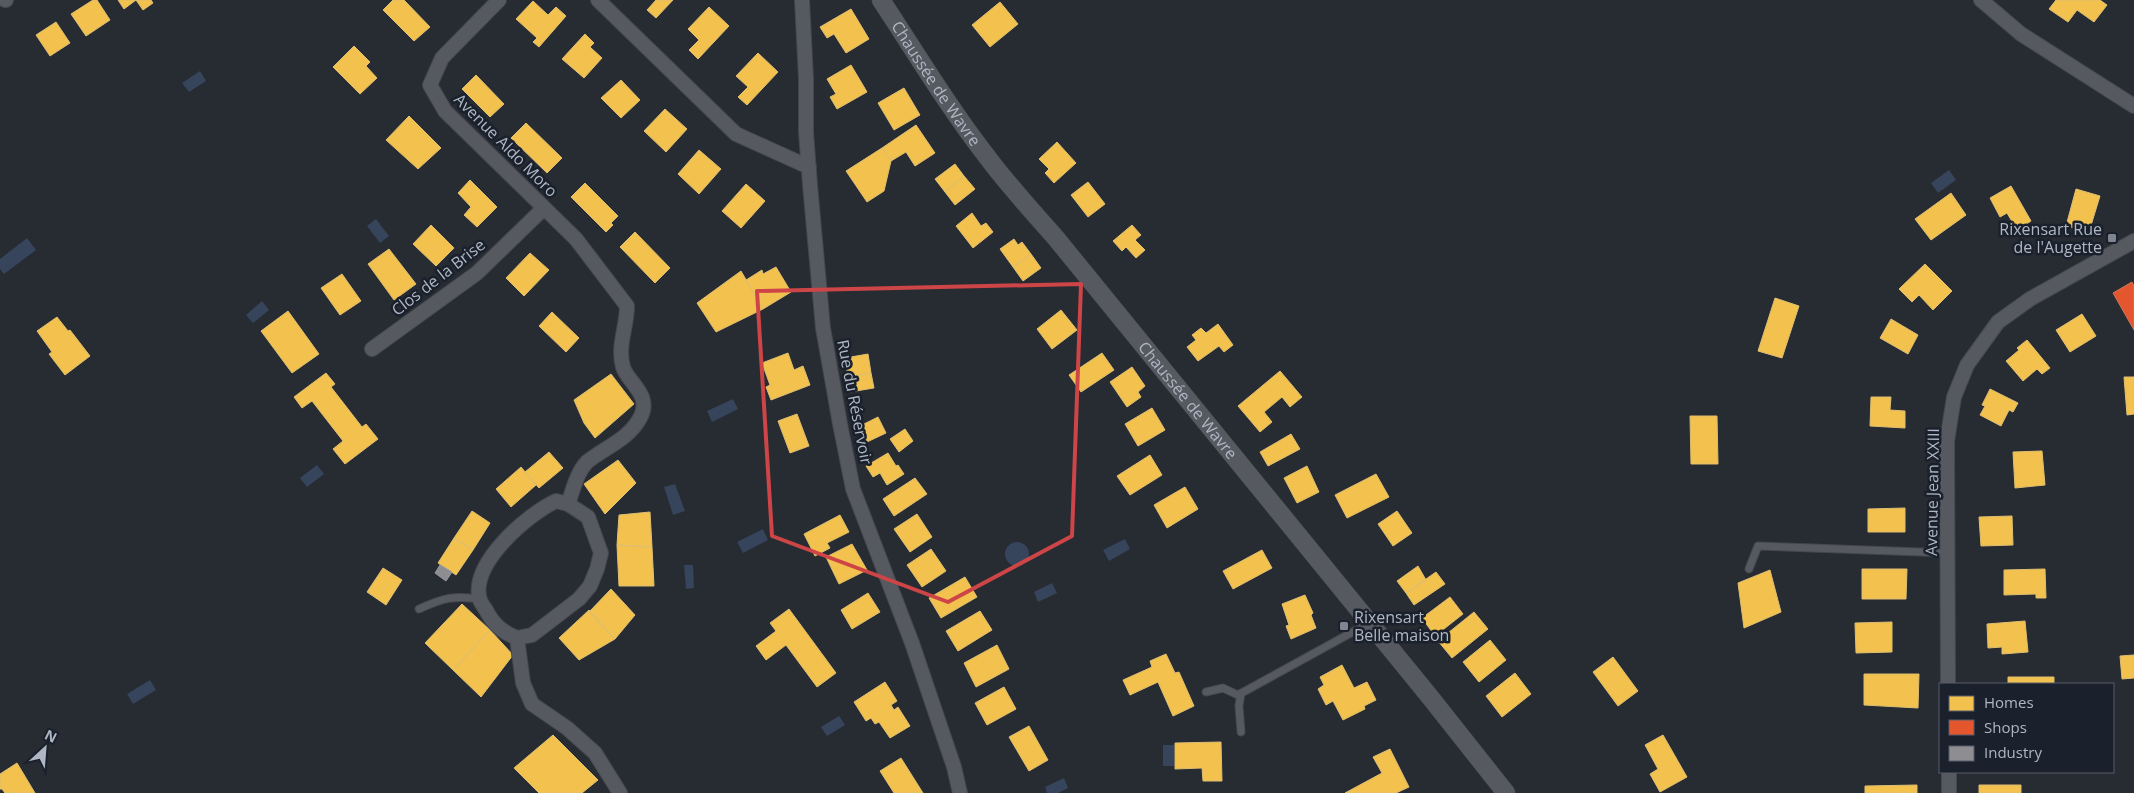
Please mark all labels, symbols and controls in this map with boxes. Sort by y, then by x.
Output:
street label: Chaussée de Wavre [886,17,986,150]
street label: Avenue Aldo Moro [450,89,562,201]
place label: Rixensart Rue de l'Augette [1999,218,2102,258]
marker: Rixensart Rue de l'Augette [2106,232,2118,244]
street label: Clos de la Brise [387,234,489,320]
street label: Chaussée de Wavre [1133,337,1243,464]
street label: Rue du Réservoir [832,338,878,467]
street label: Avenue Jean XXIII [1920,428,1944,556]
place label: Rixensart Belle maison [1354,606,1449,646]
marker: Rixensart Belle maison [1338,620,1350,632]
legend [1939,683,2114,773]
text: Homes [1984,692,2034,712]
text: Shops [1984,717,2027,737]
north arrow [20,723,70,773]
text: N [42,725,60,747]
text: Industry [1984,742,2042,762]

